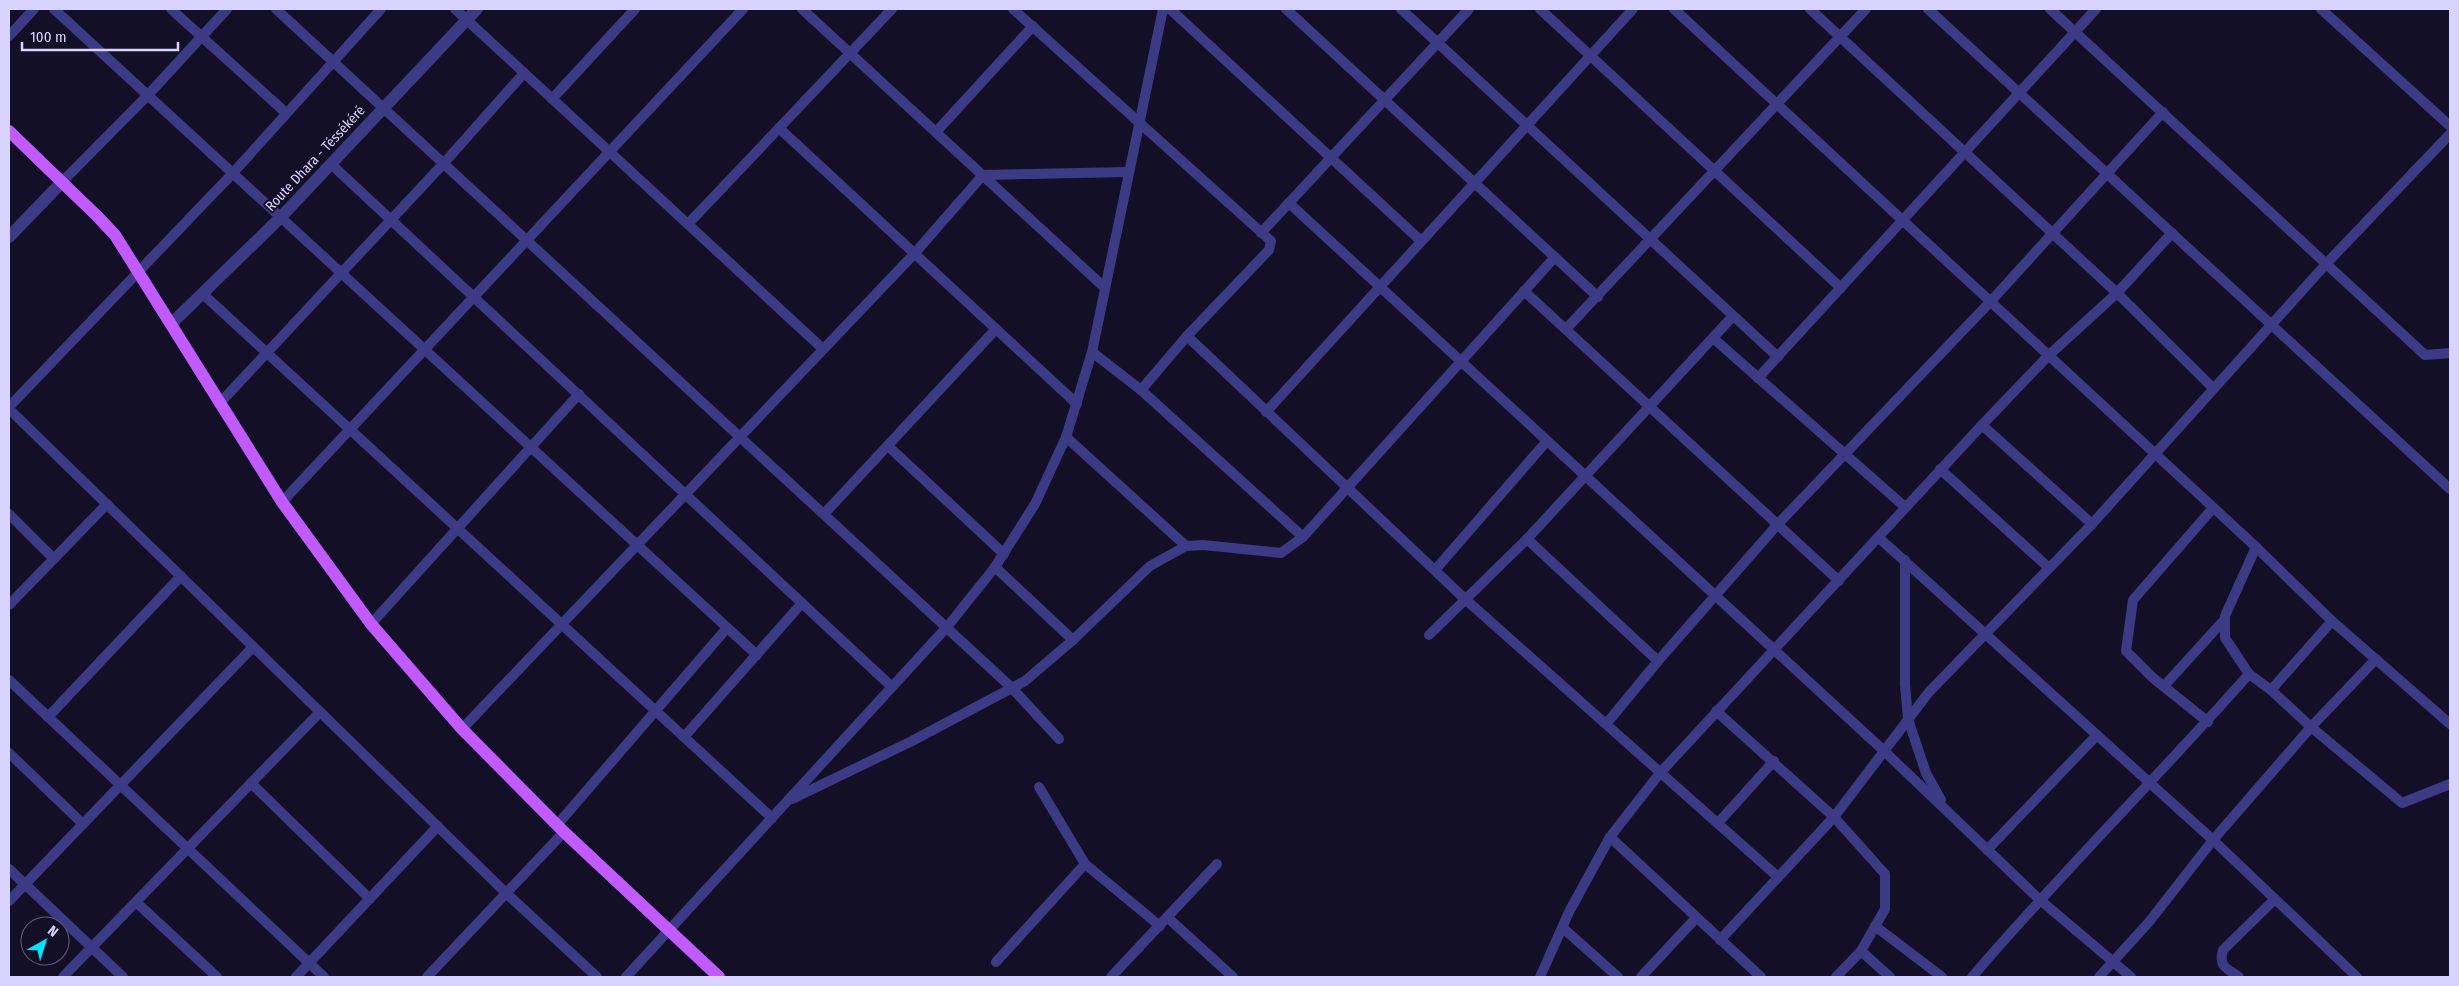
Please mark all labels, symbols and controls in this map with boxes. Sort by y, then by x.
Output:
scale bar [22,20,179,52]
text: 100 m [30,28,67,46]
street label: Route Dhara - Téssékéré [262,102,369,215]
north arrow [20,916,70,966]
text: N [44,922,61,941]

